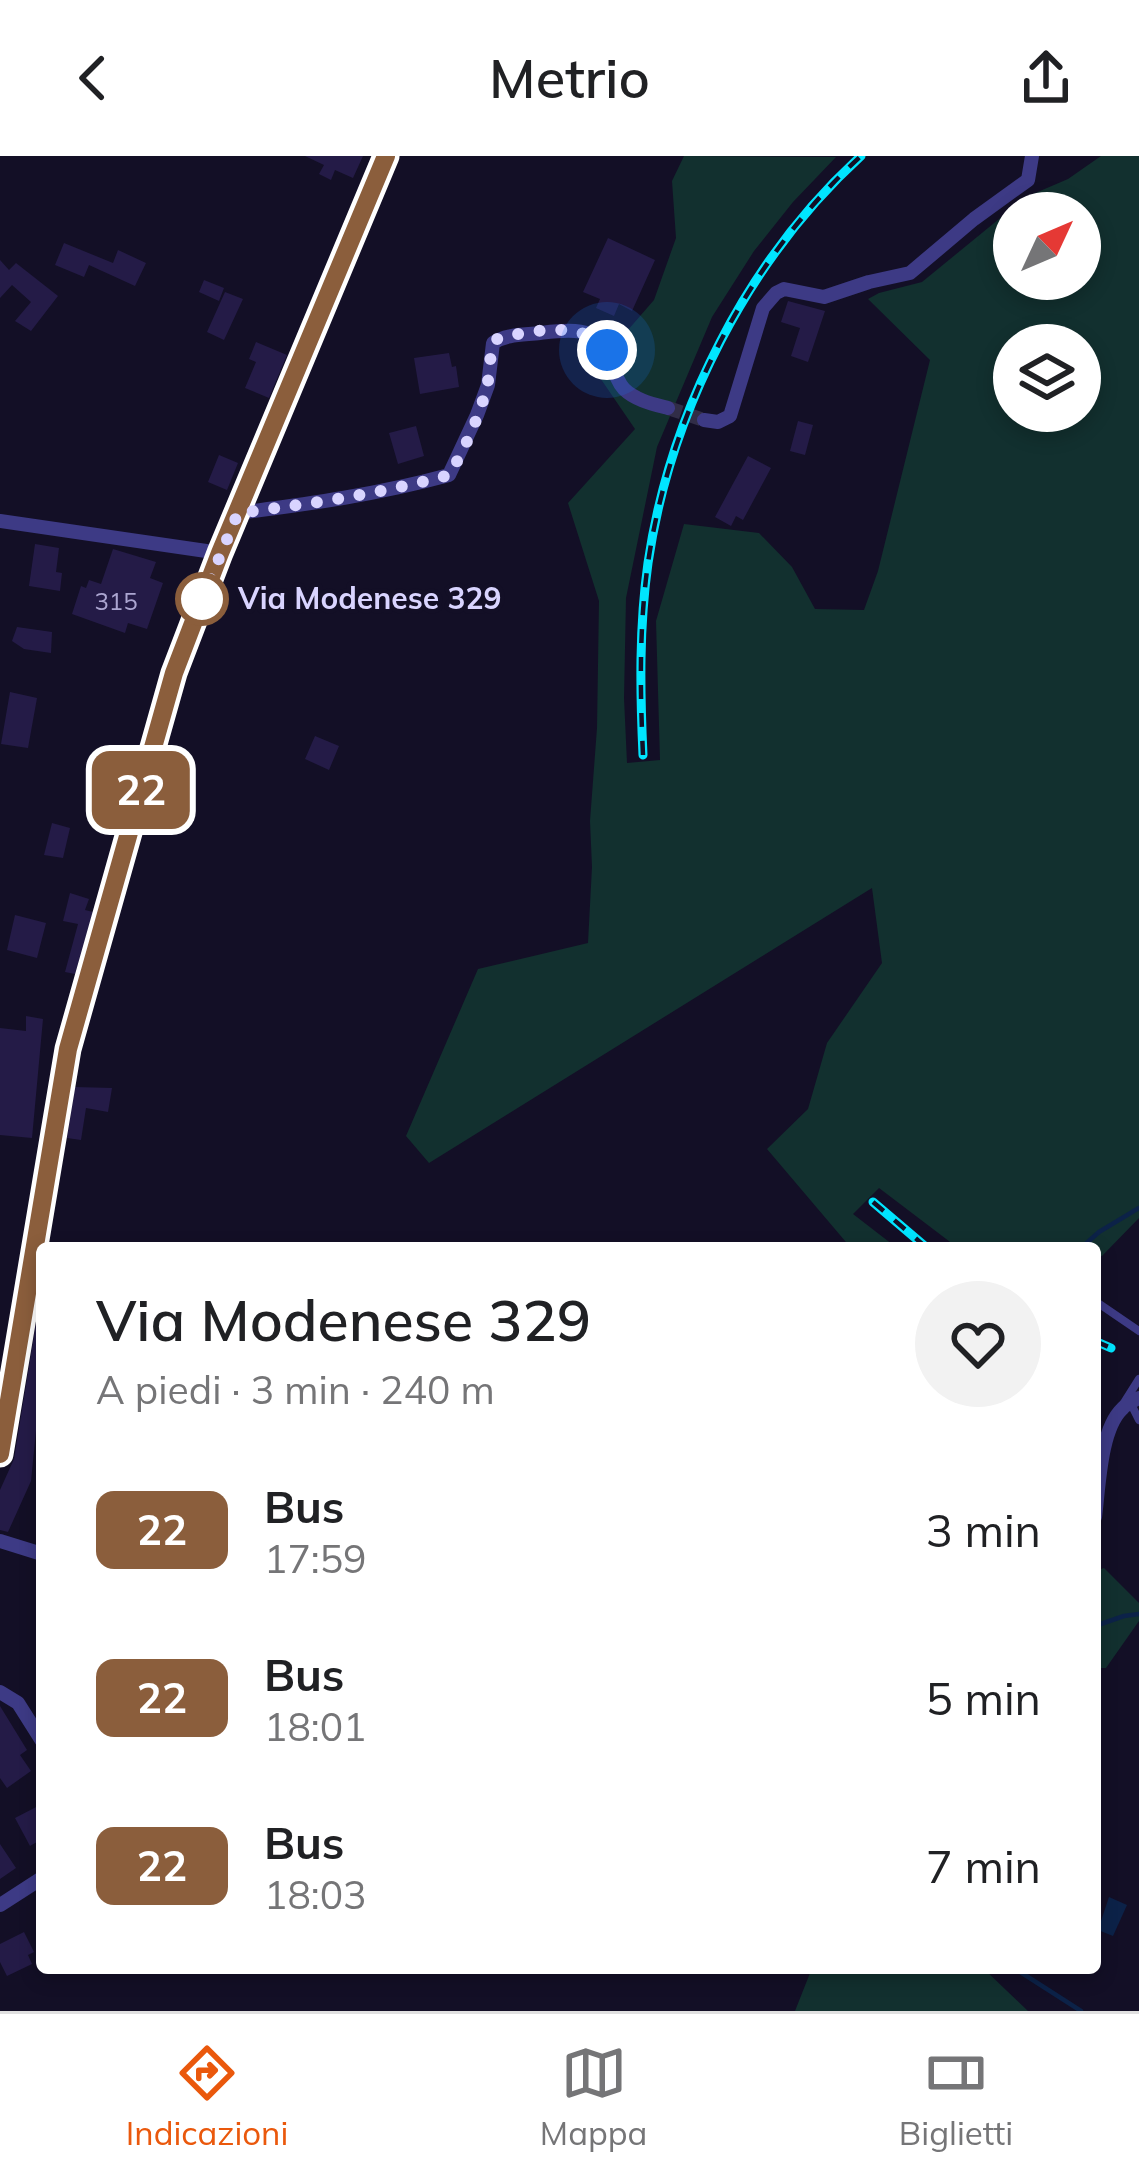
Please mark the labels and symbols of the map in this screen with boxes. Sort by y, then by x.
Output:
north arrow [993,192,1101,300]
your location [577,320,637,380]
marker: Via Modenese 329 [177,574,227,624]
place label: Via Modenese 329 [237,579,501,617]
house number: 315 [94,586,138,616]
line badge: 22 [87,751,195,829]

